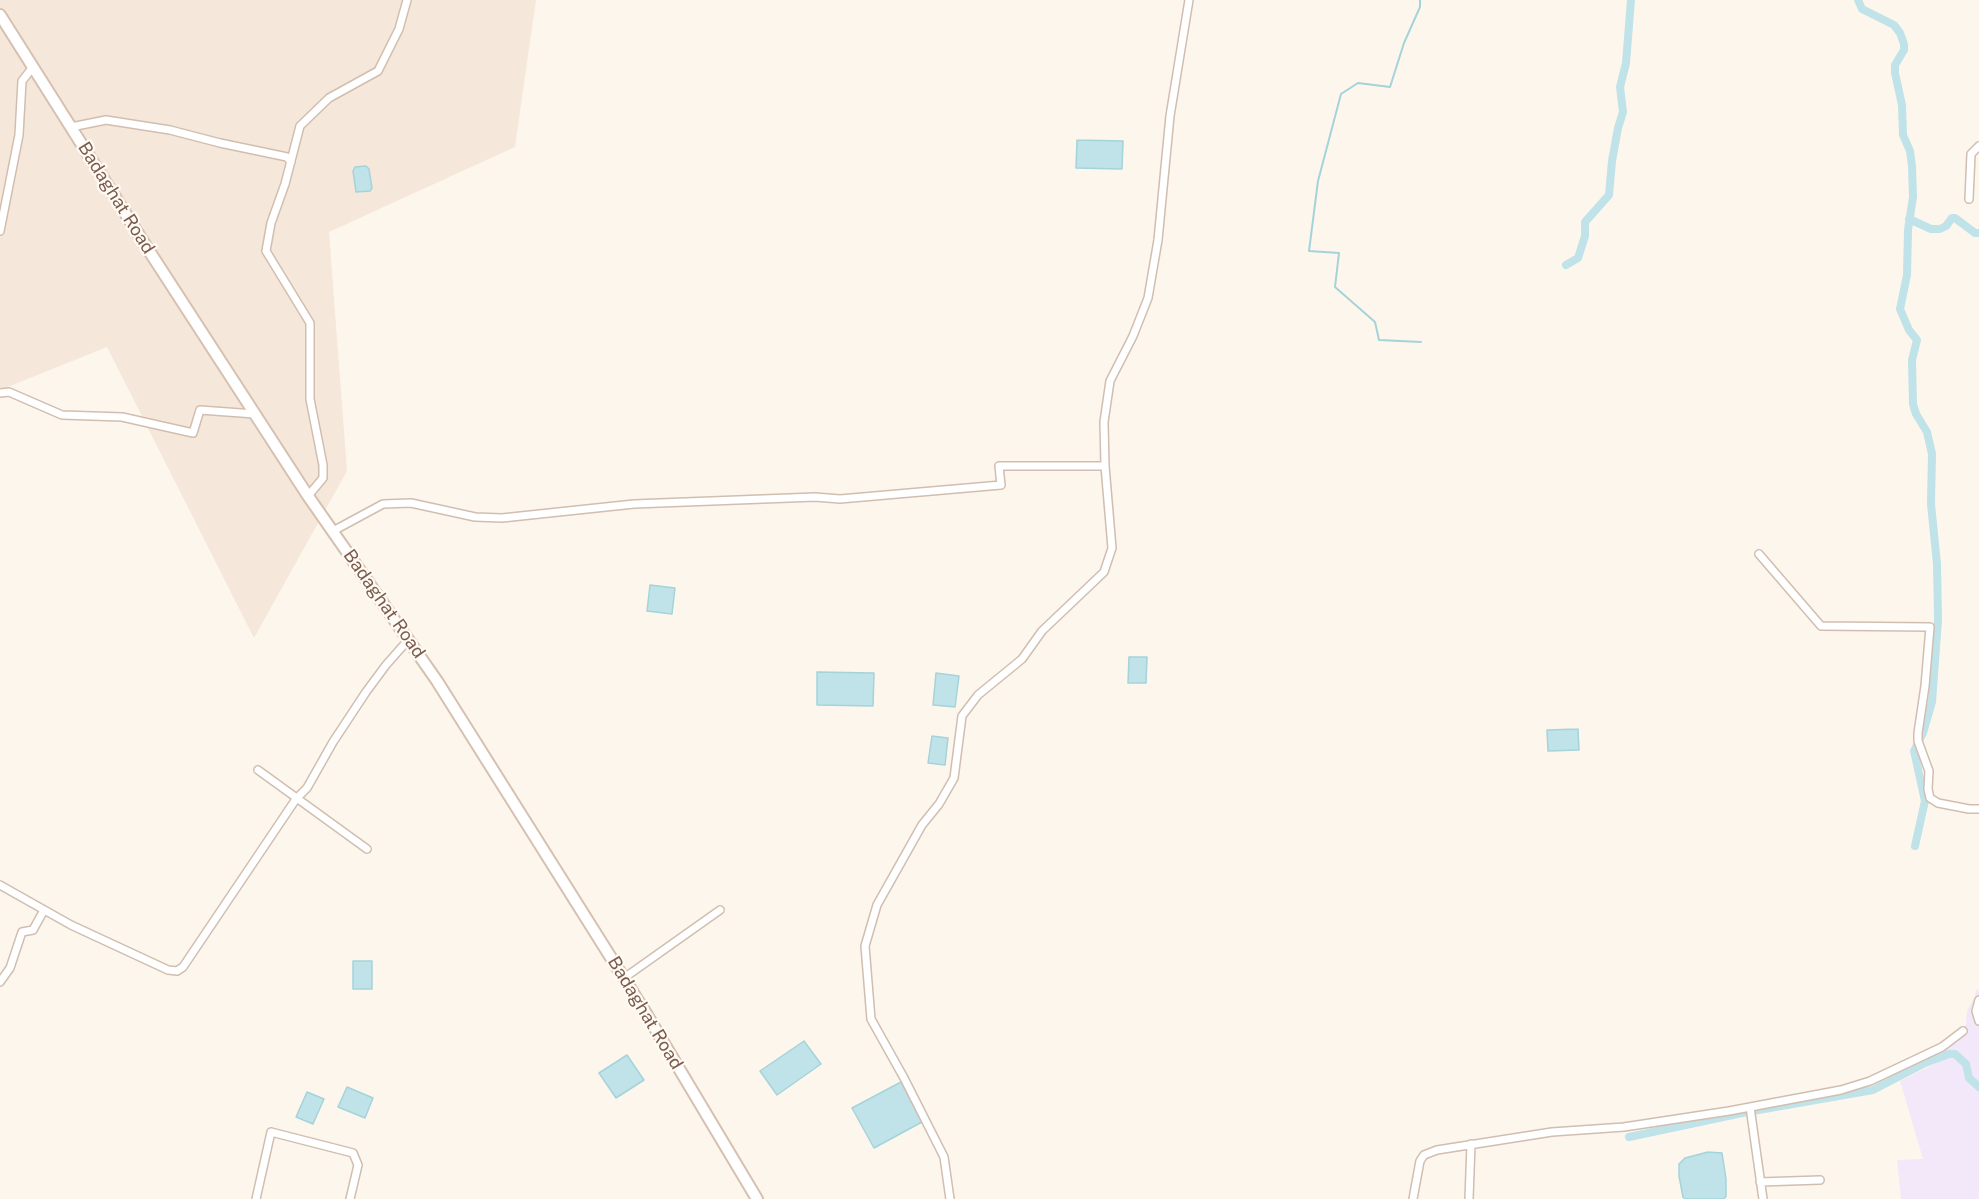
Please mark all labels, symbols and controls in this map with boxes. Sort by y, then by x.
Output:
street label: Badaghat Road [73,138,159,258]
street label: Badaghat Road [338,545,430,663]
street label: Badaghat Road [603,953,687,1073]

